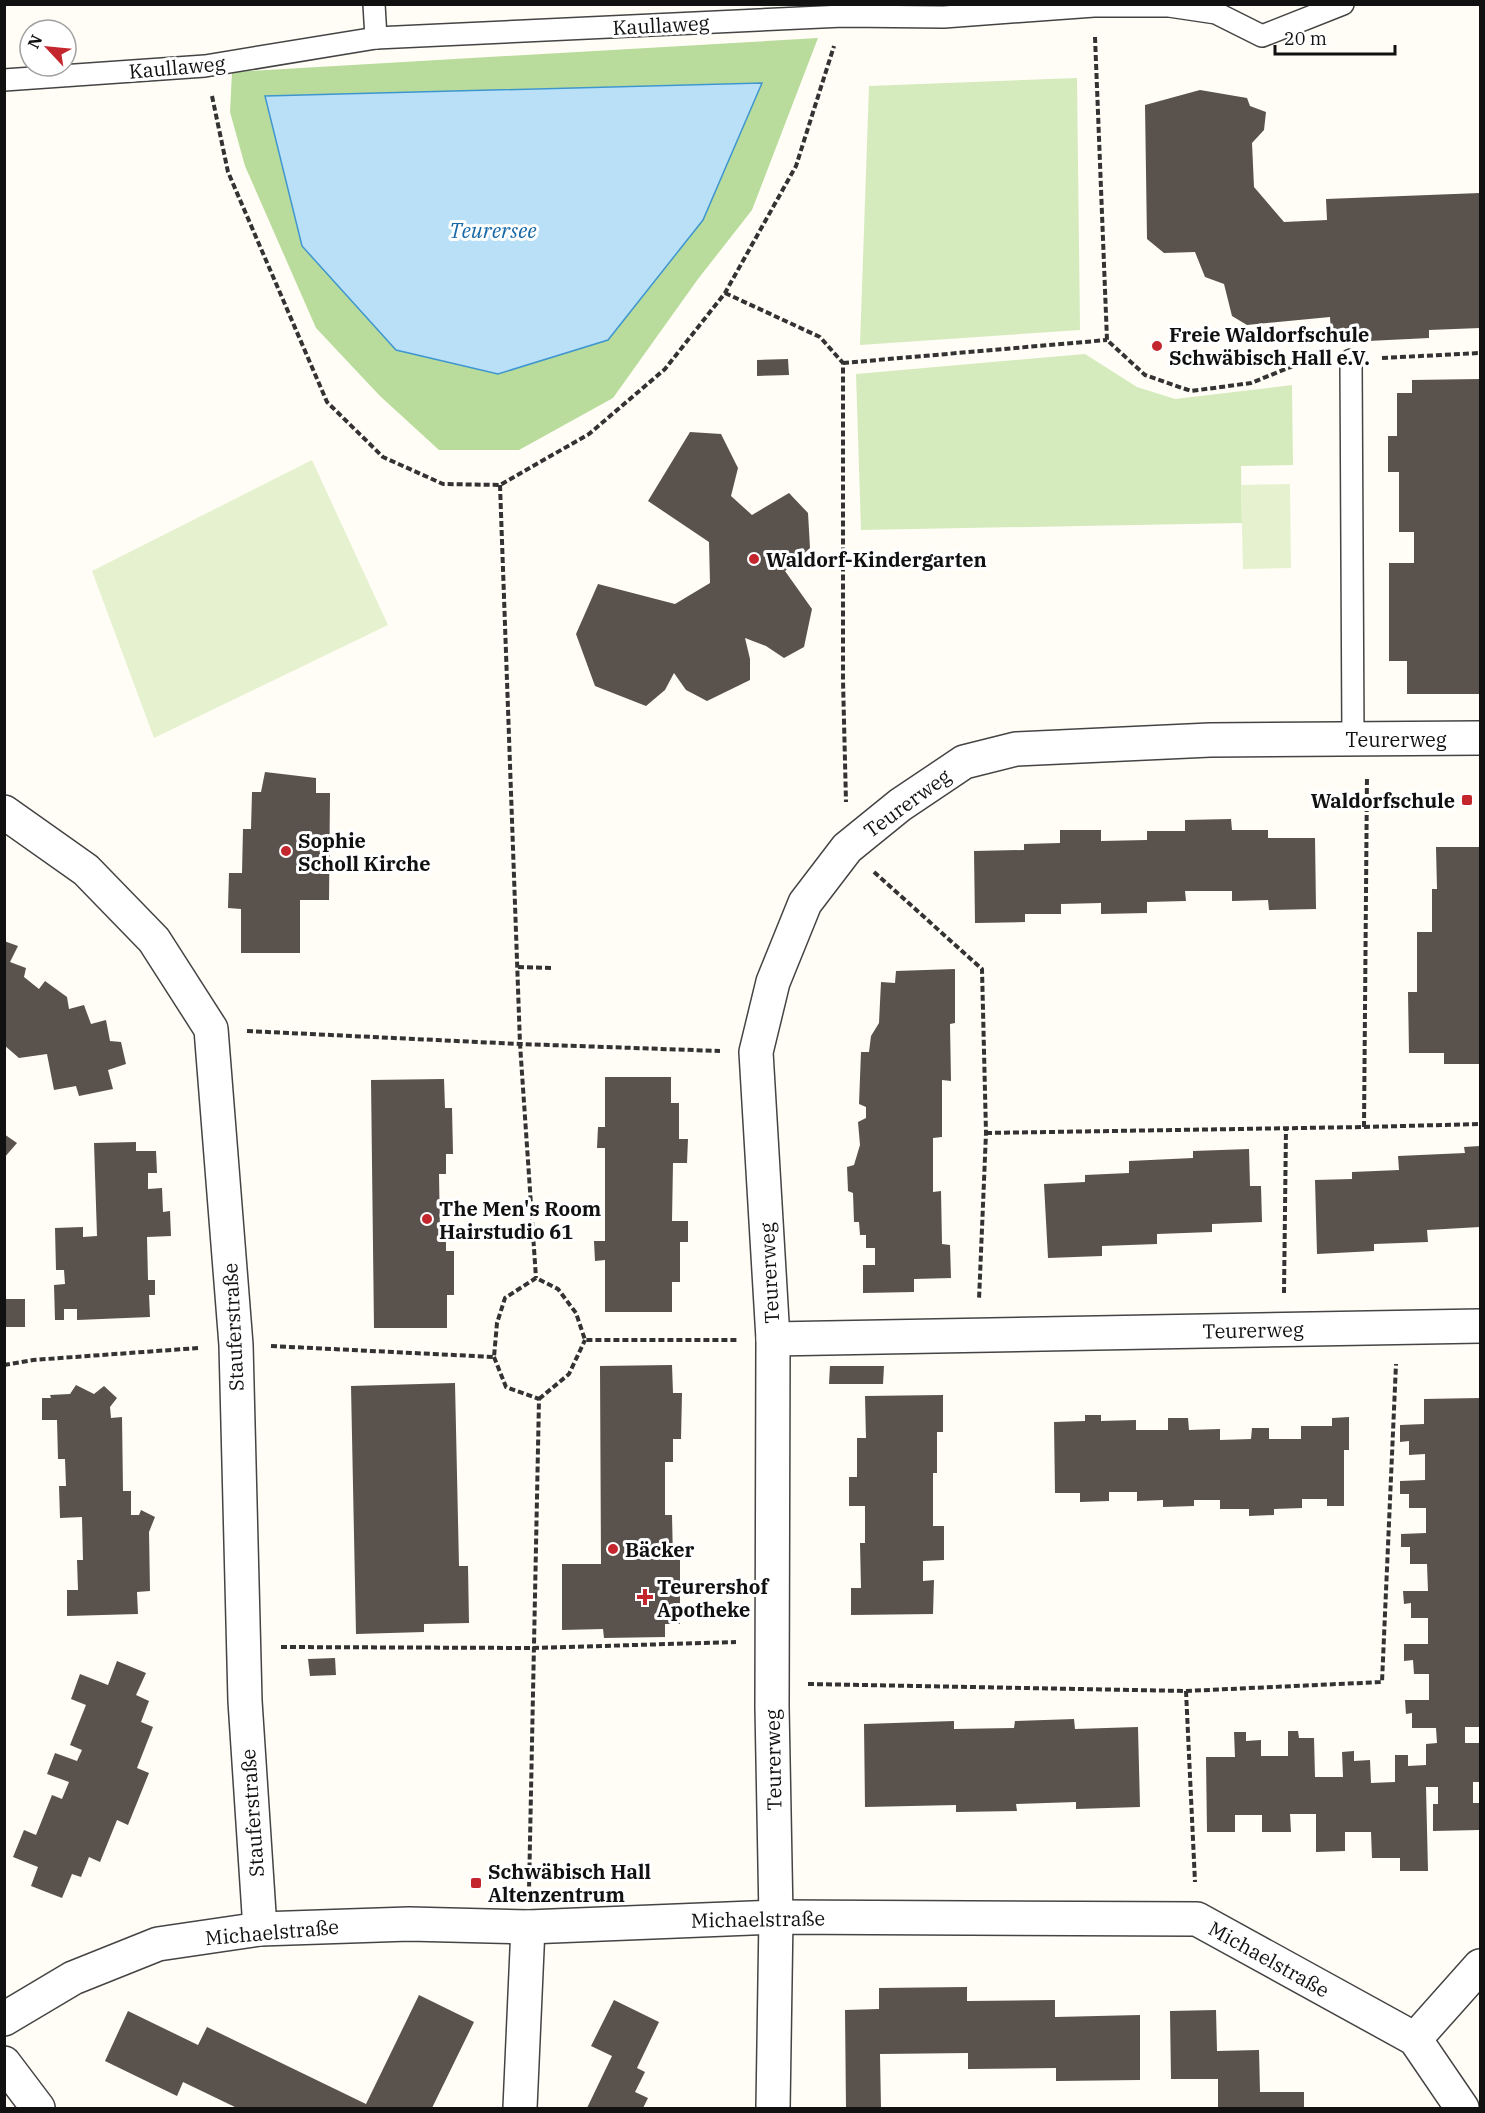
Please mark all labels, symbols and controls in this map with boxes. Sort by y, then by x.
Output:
street label: Kaullaweg [612,9,710,41]
north arrow [18,18,78,78]
scale bar [1275,18,1395,56]
text: 20 m [1284,27,1327,50]
text: N [23,31,46,51]
street label: Kaullaweg [128,49,227,85]
water label: Teurersee [449,216,537,244]
place label: Freie Waldorfschule Schwäbisch Hall e.V. [1169,321,1370,371]
marker: Freie Waldorfschule Schwäbisch Hall e.V. [1150,339,1164,353]
place label: Waldorf-Kindergarten [766,546,987,573]
marker: Waldorf-Kindergarten [747,552,761,566]
street label: Teurerweg [1345,726,1447,753]
street label: Teurerweg [858,762,956,844]
place label: Waldorfschule [1311,787,1455,814]
marker: Waldorfschule [1460,793,1474,807]
place label: Sophie Scholl Kirche [298,827,431,877]
marker: Sophie Scholl Kirche [279,844,293,858]
place label: The Men's Room Hairstudio 61 [439,1195,601,1245]
marker: The Men's Room Hairstudio 61 [420,1212,434,1226]
street label: Teurerweg [753,1222,785,1324]
street label: Stauferstraße [216,1262,250,1392]
street label: Teurerweg [1202,1316,1304,1344]
place label: Bäcker [625,1536,695,1563]
marker: Bäcker [606,1542,620,1556]
place label: Teurershof Apotheke [657,1573,770,1623]
marker: Teurershof Apotheke [638,1590,652,1604]
street label: Teurerweg [759,1709,787,1811]
street label: Stauferstraße [234,1748,270,1878]
place label: Schwäbisch Hall Altenzentrum [488,1858,651,1908]
marker: Schwäbisch Hall Altenzentrum [469,1876,483,1890]
street label: Michaelstraße [691,1904,825,1934]
street label: Michaelstraße [204,1913,340,1951]
street label: Michaelstraße [1204,1915,1334,2003]

